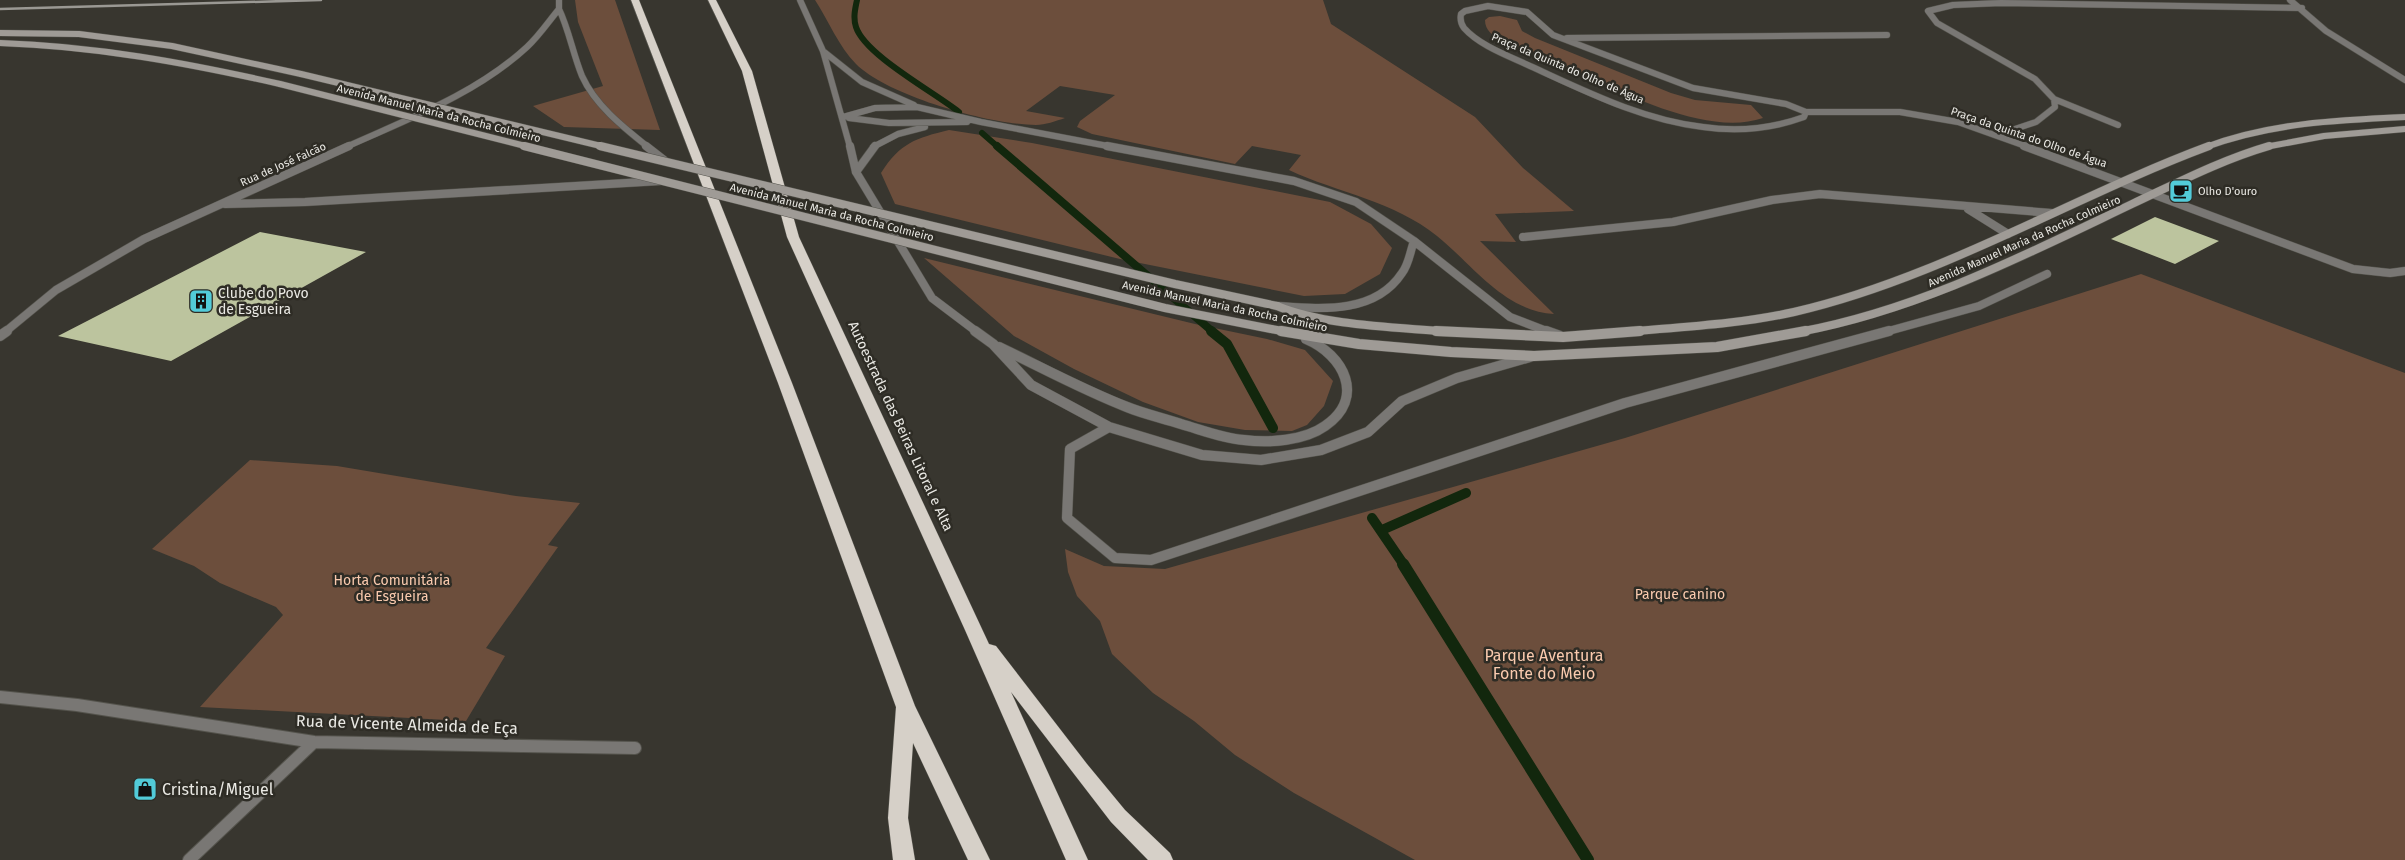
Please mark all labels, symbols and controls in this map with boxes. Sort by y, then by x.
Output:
street label: Praça da Quinta do Olho de Água [1490,29,1646,107]
street label: Avenida Manuel Maria da Rocha Colmieiro [336,82,542,145]
street label: Praça da Quinta do Olho de Água [1949,104,2109,170]
street label: Rua de José Falcão [238,140,328,189]
cafe icon: Olho D'ouro [2168,178,2194,204]
street label: Avenida Manuel Maria da Rocha Colmieiro [729,181,935,244]
place label: Olho D'ouro [2198,185,2257,198]
street label: Avenida Manuel Maria da Rocha Colmieiro [1926,193,2123,290]
street label: Avenida Manuel Maria da Rocha Colmieiro [1121,278,1329,335]
place label: Clube do Povo de Esgueira [218,285,309,318]
building icon: Clube do Povo de Esgueira [188,288,214,314]
street label: Autoestrada das Beiras Litoral e Alta [844,319,957,534]
park label: Horta Comunitária de Esgueira [334,572,450,605]
park label: Parque canino [1635,586,1725,603]
park label: Parque Aventura Fonte do Meio [1484,646,1604,683]
street label: Rua de Vicente Almeida de Eça [296,711,518,739]
shop icon: Cristina/Miguel [132,776,158,802]
place label: Cristina/Miguel [162,780,274,799]

